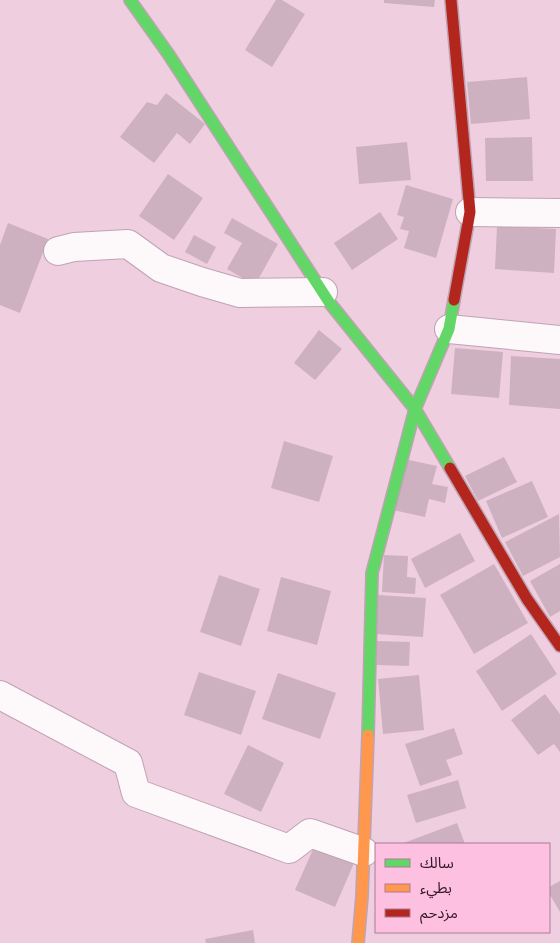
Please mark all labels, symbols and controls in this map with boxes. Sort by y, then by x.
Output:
legend [375,843,550,933]
text: سالك [420,853,454,871]
text: بطيء [420,878,452,899]
text: مزدحم [420,903,458,924]

